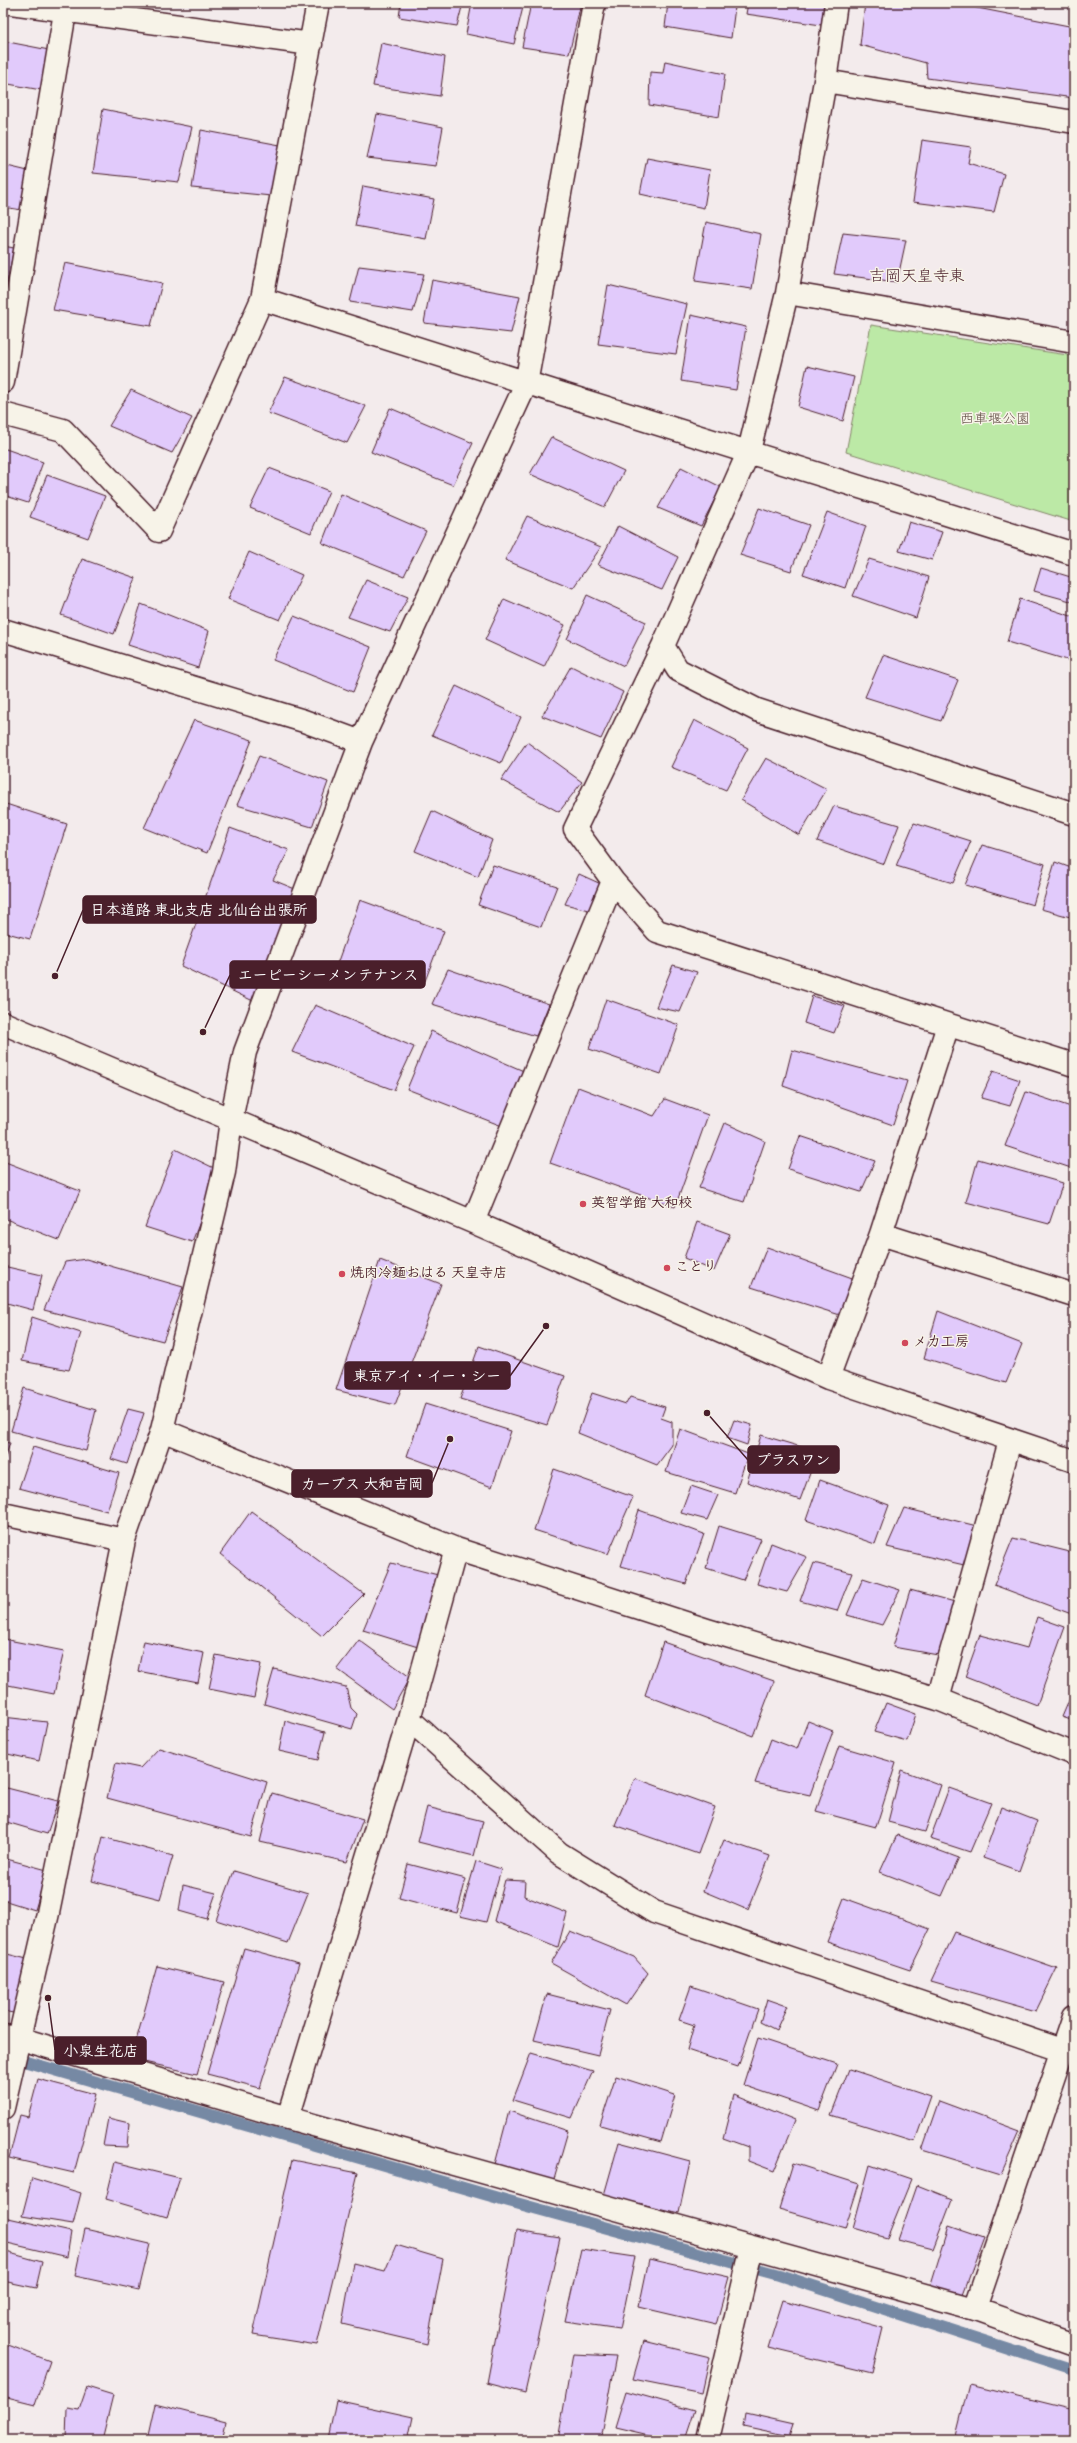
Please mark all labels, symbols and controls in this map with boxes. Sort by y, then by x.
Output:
district label: 吉岡天皇寺東 [869,267,965,288]
park label: 西車堰公園 [960,412,1030,429]
callout: 日本道路 東北支店 北仙台出張所 [83,896,316,923]
text: 日本道路 東北支店 北仙台出張所 [90,902,308,921]
callout: エーピーシーメンテナンス [230,961,425,988]
text: エーピーシーメンテナンス [238,968,418,986]
place label: 英智学館 大和校 [591,1195,692,1213]
marker: 英智学館 大和校 [578,1199,588,1209]
place label: ことり [675,1260,717,1277]
marker: ことり [662,1263,672,1273]
place label: 焼肉冷麺おはる 天皇寺店 [350,1266,507,1283]
marker: 焼肉冷麺おはる 天皇寺店 [337,1269,347,1279]
place label: メカ工房 [913,1334,969,1352]
marker: メカ工房 [900,1338,910,1348]
callout: 東京アイ・イー・シー [345,1362,510,1389]
text: 東京アイ・イー・シー [353,1368,501,1387]
callout: プラスワン [748,1446,839,1473]
text: プラスワン [756,1453,830,1471]
callout: カーブス 大和吉岡 [292,1470,432,1497]
text: カーブス 大和吉岡 [301,1477,423,1495]
callout: 小泉生花店 [55,2037,146,2064]
text: 小泉生花店 [63,2043,139,2062]

